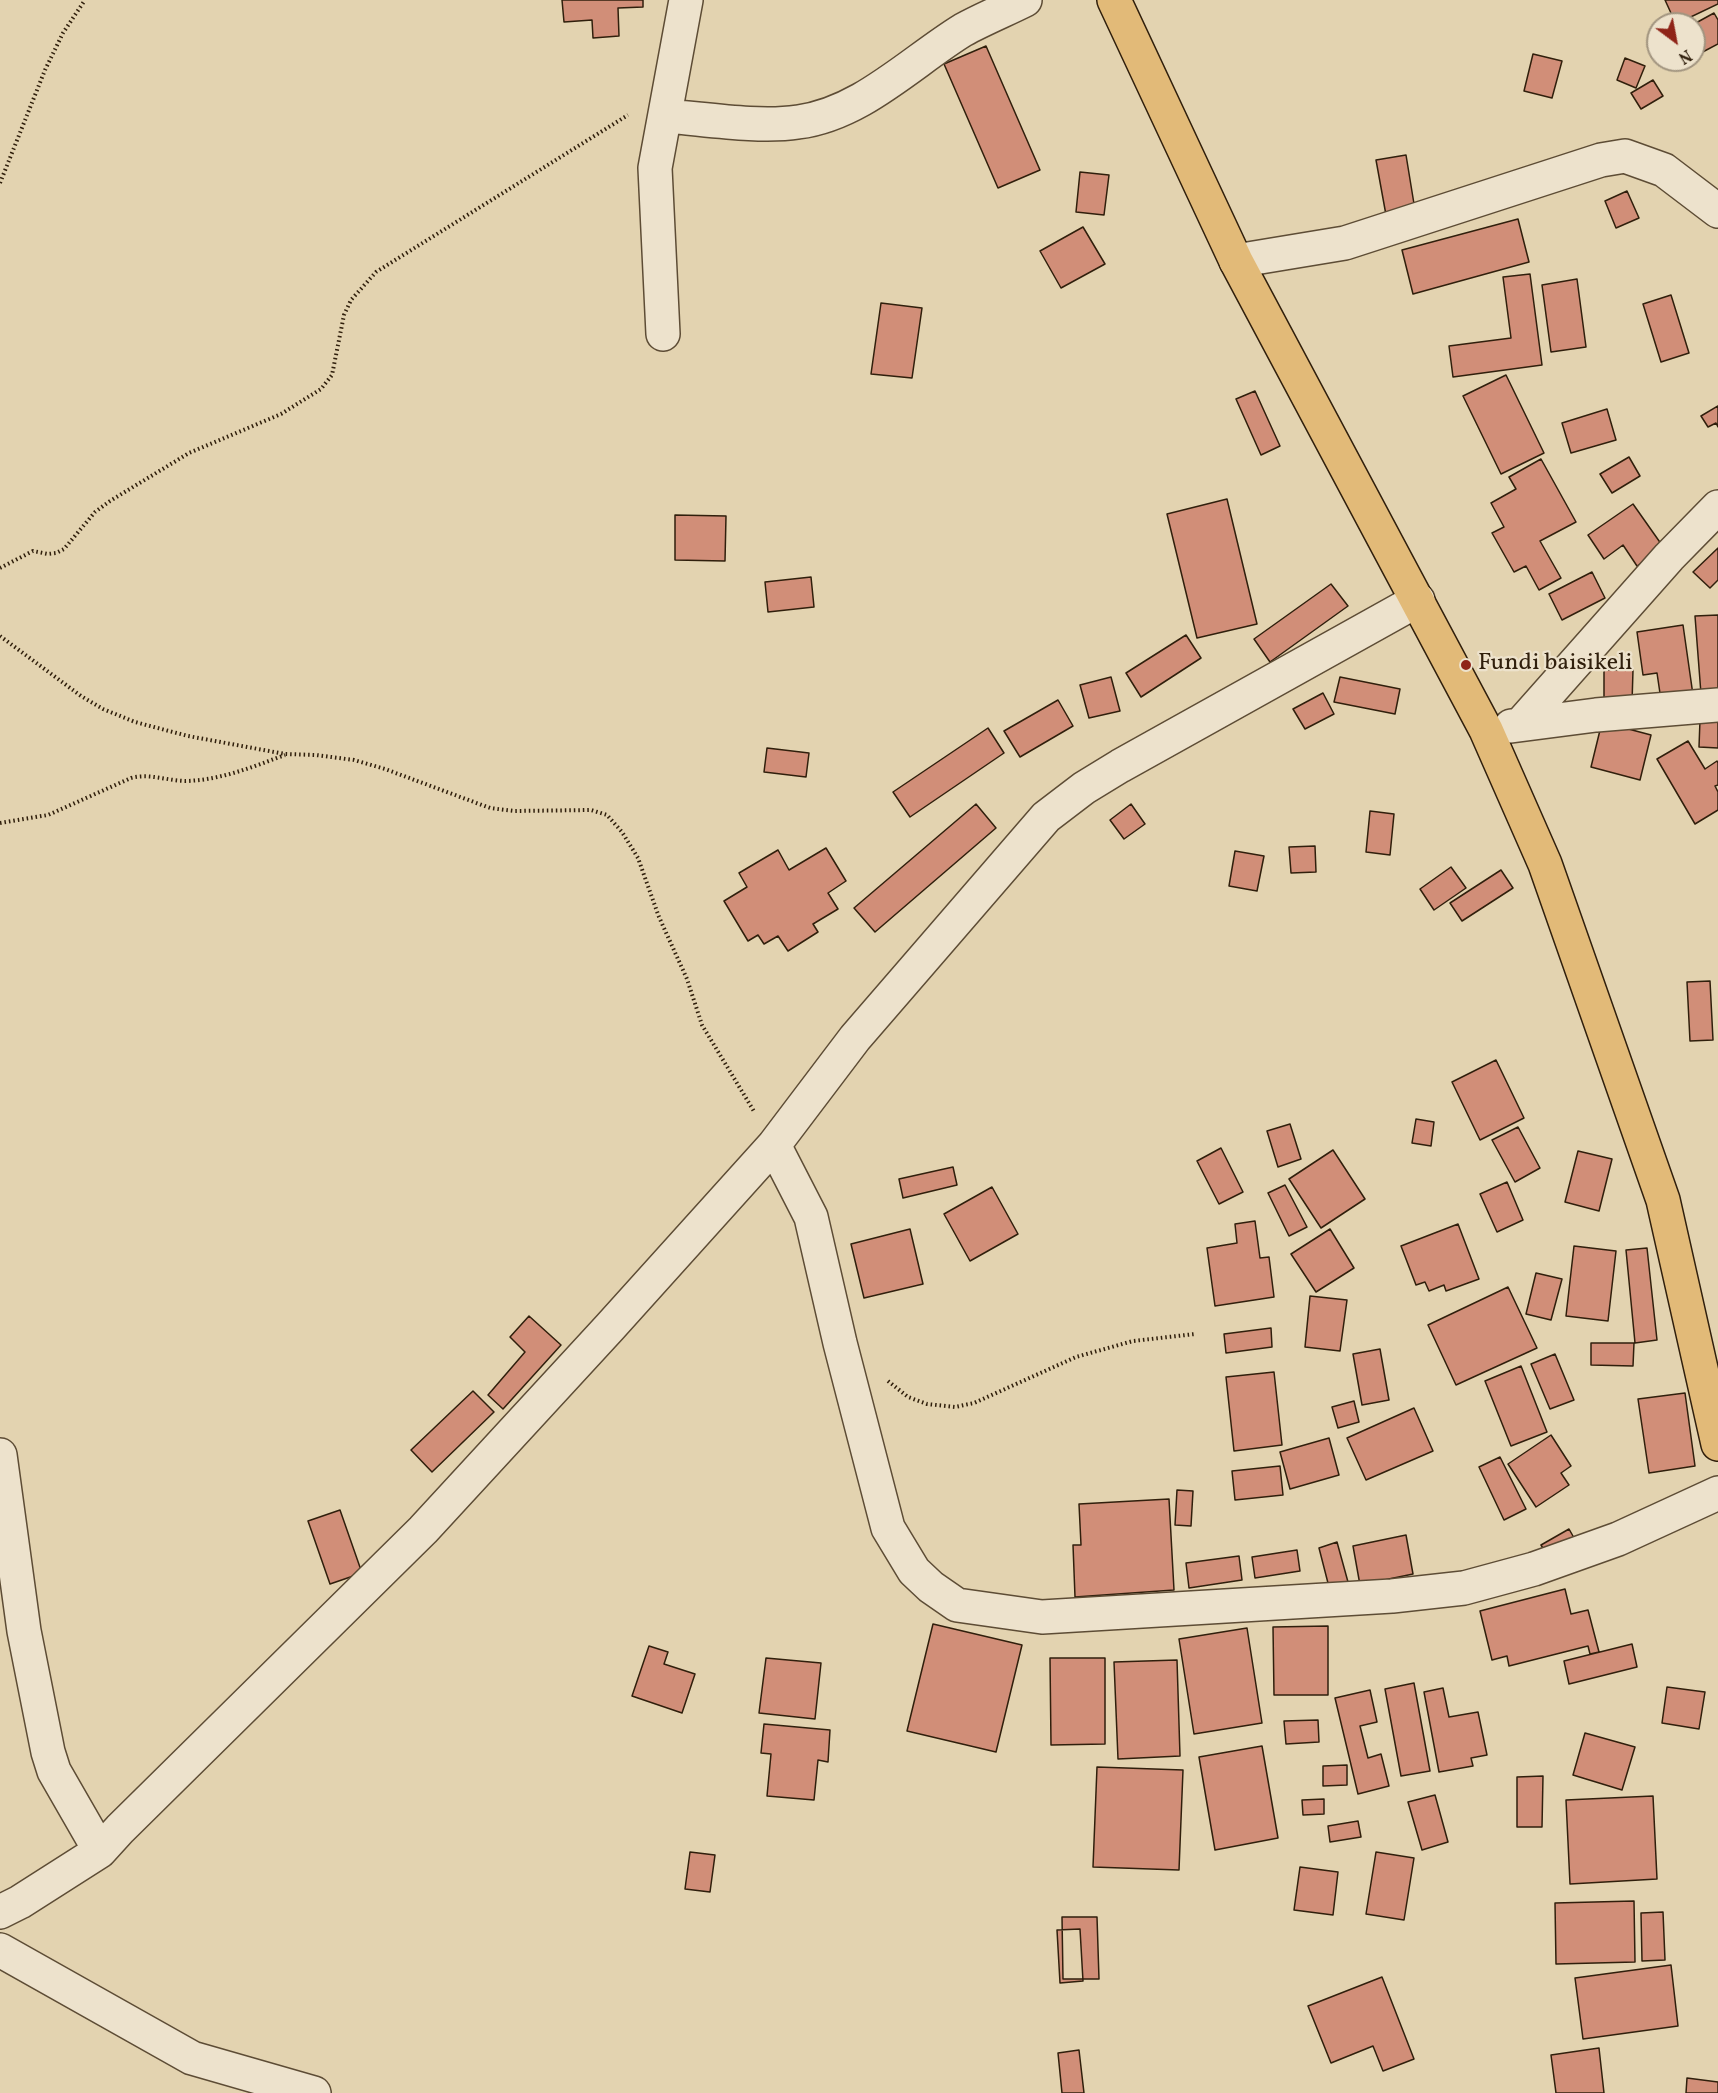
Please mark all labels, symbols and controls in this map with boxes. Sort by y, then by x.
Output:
north arrow [1646,12,1706,72]
text: N [1674,43,1695,68]
place label: Fundi baisikeli [1478,651,1632,679]
marker: Fundi baisikeli [1459,658,1473,672]

